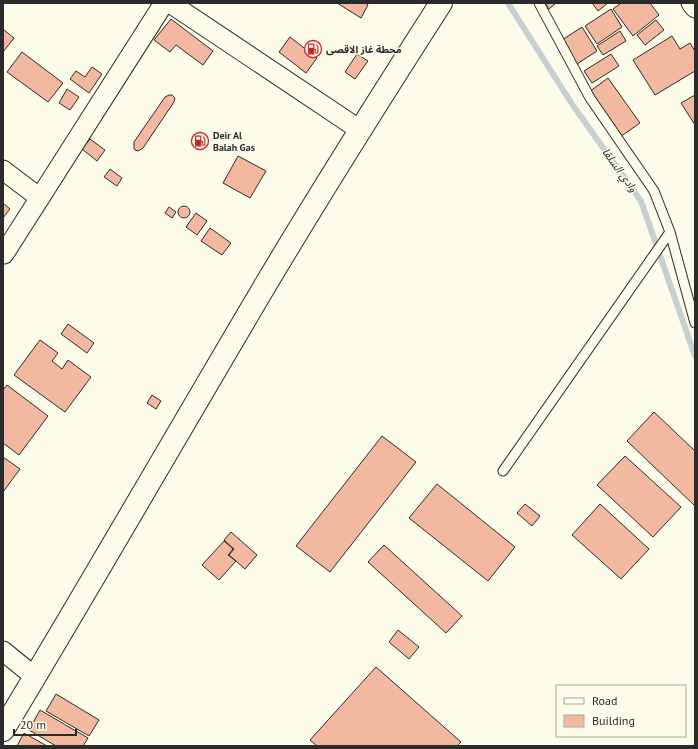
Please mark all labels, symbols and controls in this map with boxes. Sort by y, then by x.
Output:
fuel station icon: محطة غاز الاقصى [303,39,323,59]
place label: محطة غاز الاقصى [326,43,402,56]
place label: Deir Al Balah Gas [213,129,255,154]
fuel station icon: Deir Al Balah Gas [190,131,210,151]
water label: وادي السلقا [597,145,641,196]
legend [556,685,686,737]
text: Road [592,693,617,708]
scale bar [14,711,76,737]
text: Building [592,713,635,728]
text: 20 m [20,717,46,732]

